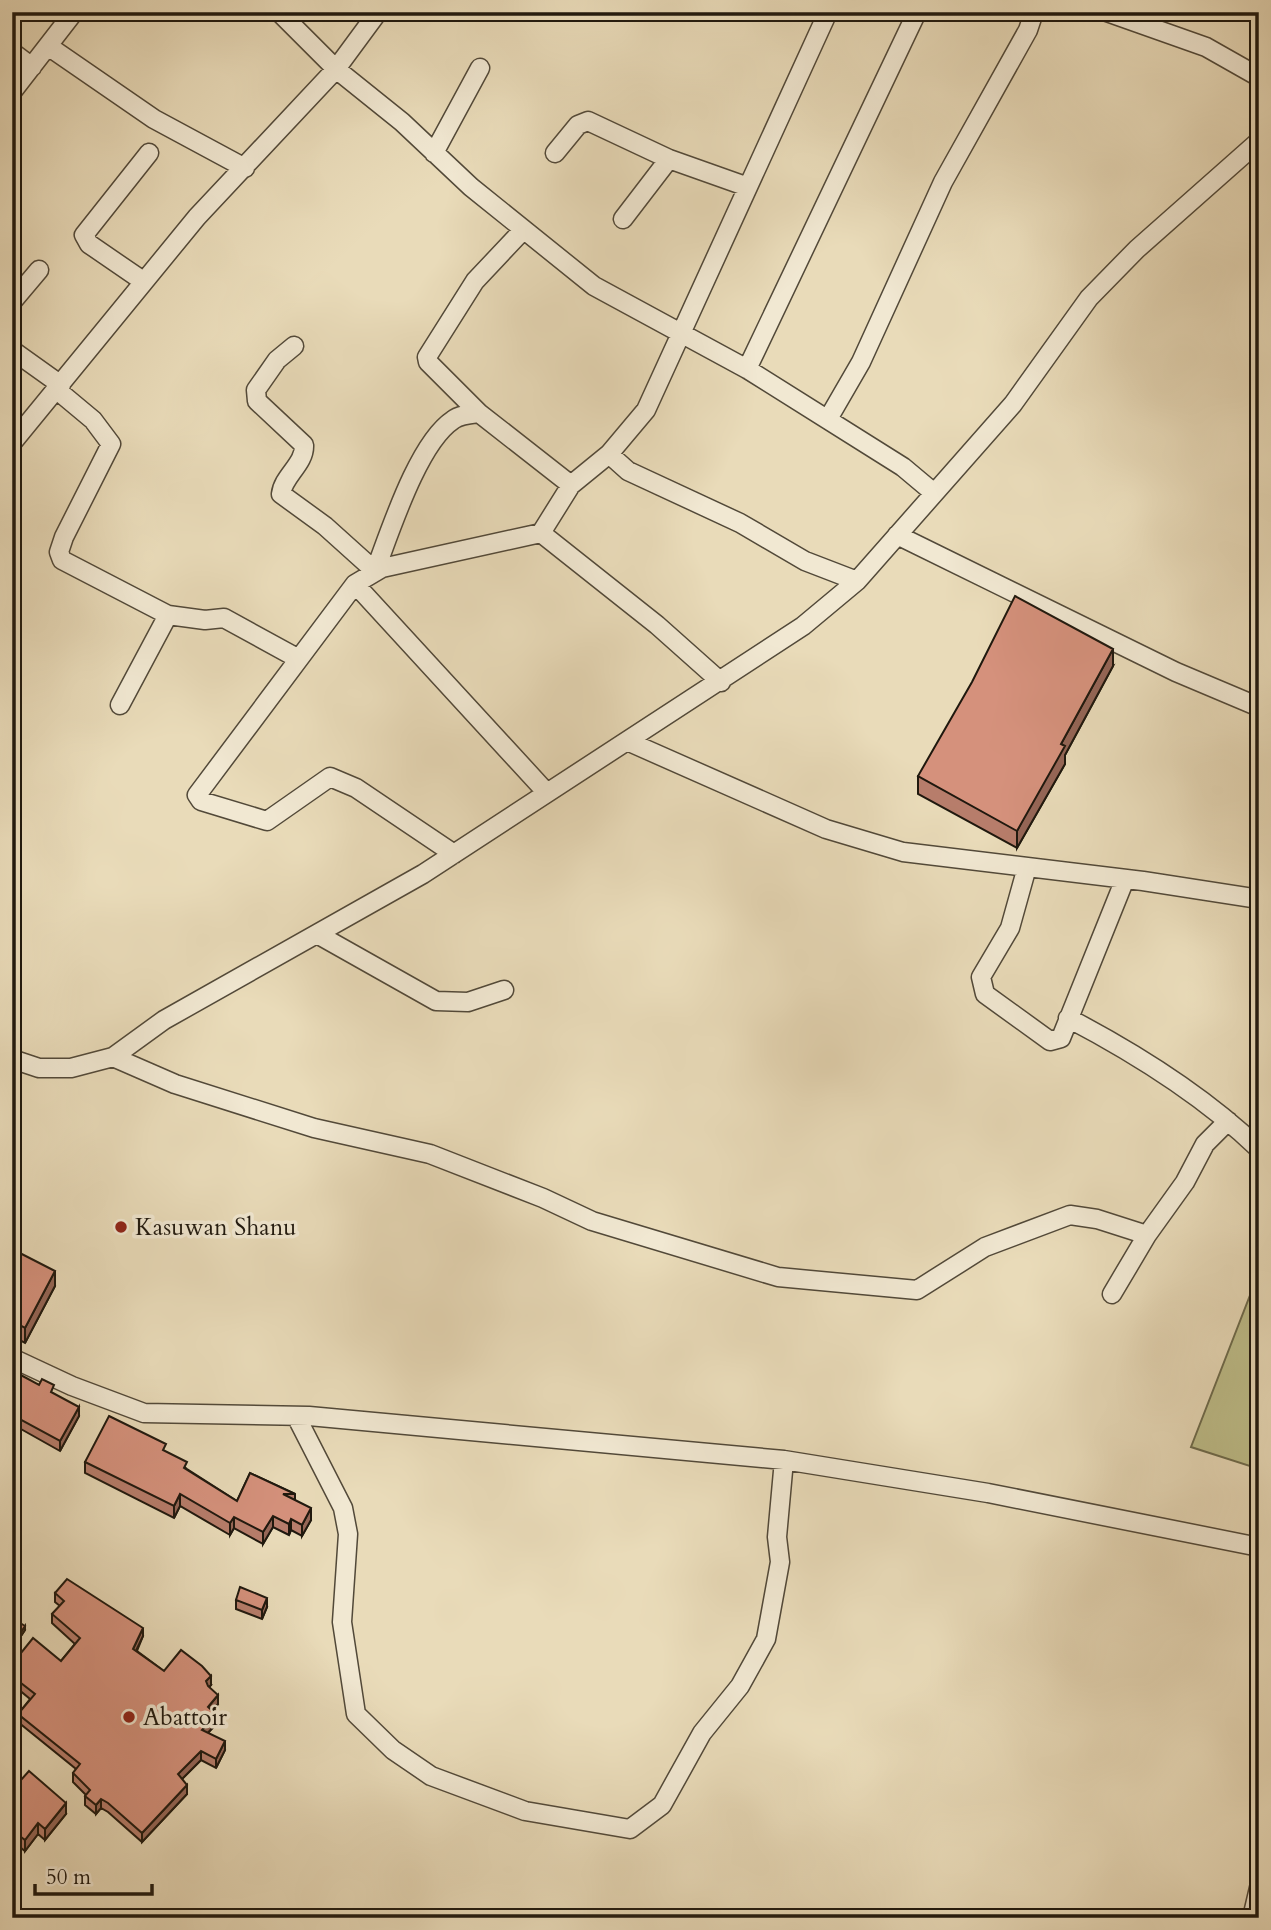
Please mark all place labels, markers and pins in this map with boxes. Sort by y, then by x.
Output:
place label: Kasuwan Shanu [135,1211,297,1244]
marker: Kasuwan Shanu [113,1219,129,1235]
place label: Abattoir [143,1701,227,1734]
marker: Abattoir [121,1709,137,1725]

